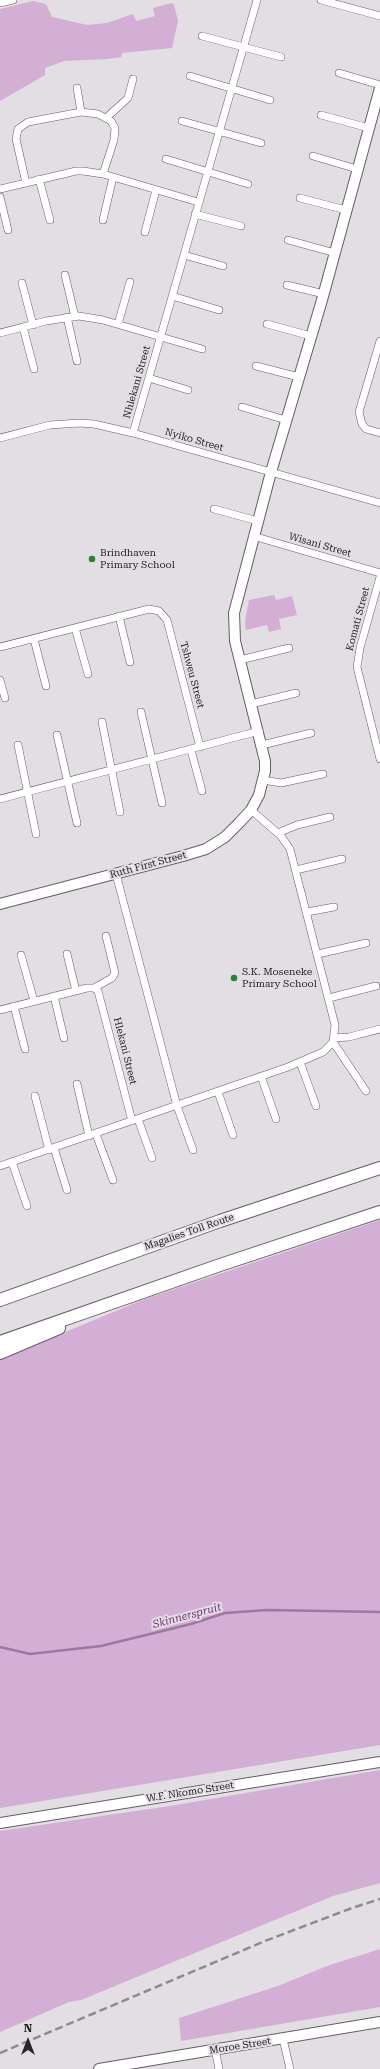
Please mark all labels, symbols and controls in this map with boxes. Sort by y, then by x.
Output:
street label: Nhlekani Street [121,344,153,420]
street label: Nyiko Street [163,426,225,454]
street label: Wisani Street [287,530,353,560]
place label: Brindhaven Primary School [100,547,175,570]
marker: Brindhaven Primary School [87,554,97,564]
street label: Komati Street [344,586,372,652]
street label: Tshweu Street [177,640,207,710]
street label: Ruth First Street [108,849,188,881]
place label: S.K. Moseneke Primary School [242,966,317,990]
marker: S.K. Moseneke Primary School [229,973,239,983]
street label: Hlekani Street [111,1016,139,1086]
street label: Magalies Toll Route [143,1211,235,1253]
water label: Skinnerspruit [151,1600,223,1632]
street label: W.F. Nkomo Street [145,1779,235,1805]
north arrow [8,2021,48,2061]
text: N [24,2022,32,2035]
street label: Moroe Street [208,2035,272,2057]

